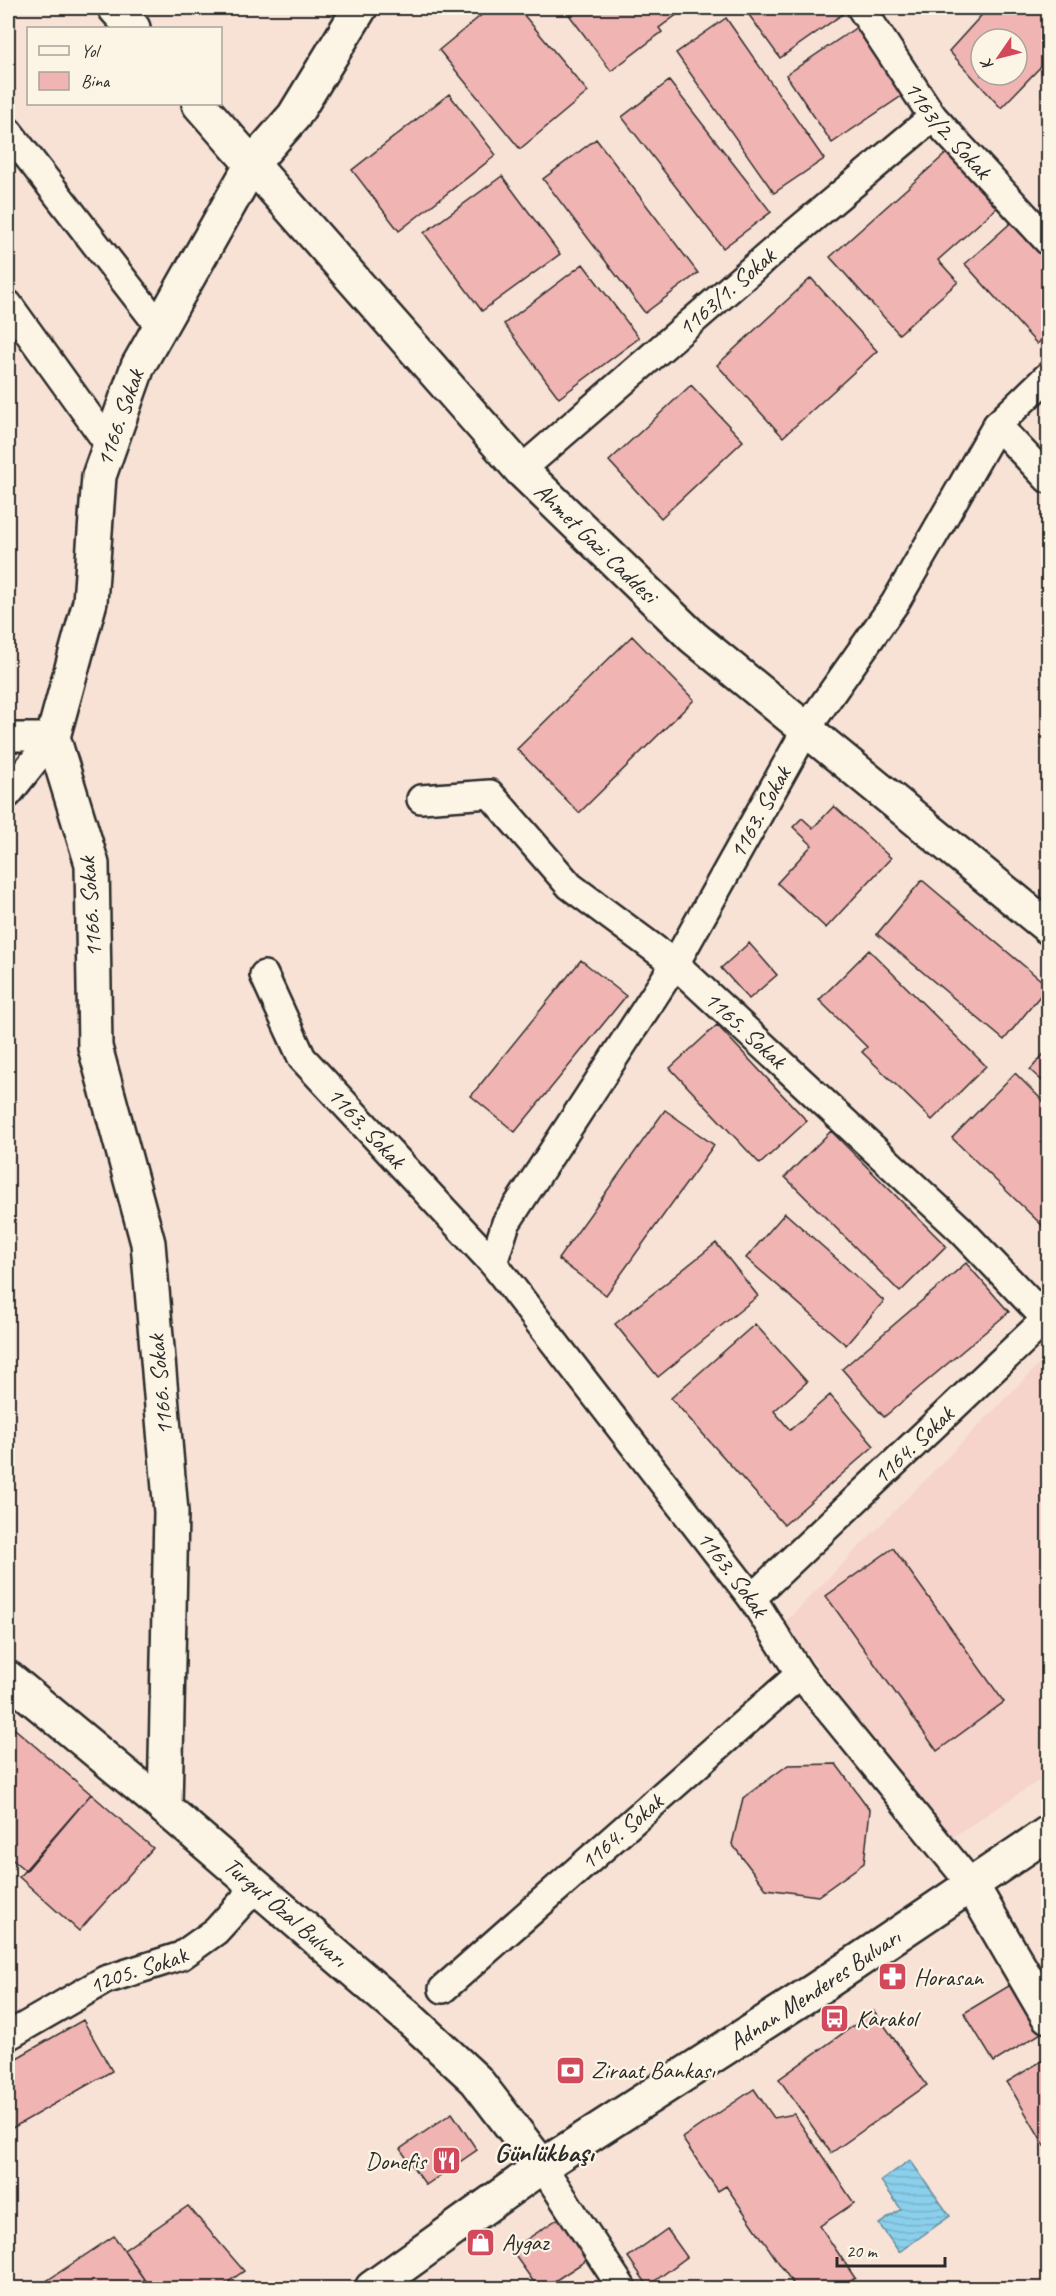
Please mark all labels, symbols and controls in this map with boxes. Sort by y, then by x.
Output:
legend [27,27,222,105]
north arrow [969,27,1029,87]
text: Yol [81,40,101,62]
text: K [975,53,998,74]
text: Bina [81,70,111,92]
street label: 1163/2. Sokak [898,75,999,187]
street label: 1163/1. Sokak [671,240,783,342]
street label: 1166. Sokak [89,363,151,470]
street label: Ahmet Gazi Caddesi [528,476,666,612]
street label: 1163. Sokak [722,759,799,864]
street label: 1166. Sokak [71,853,108,958]
street label: 1165. Sokak [698,984,794,1076]
street label: 1163. Sokak [321,1080,413,1176]
street label: 1166. Sokak [140,1331,179,1437]
street label: 1164. Sokak [866,1398,962,1491]
street label: 1163. Sokak [690,1524,776,1624]
street label: 1164. Sokak [574,1785,671,1876]
street label: Turgut Özal Bulvarı [218,1850,355,1974]
street label: Adnan Menderes Bulvarı [723,1921,907,2057]
street label: 1205. Sokak [83,1940,195,2001]
pharmacy icon: Horasan [877,1961,909,1993]
place label: Horasan [914,1962,984,1992]
bus stop icon: Karakol [819,2002,851,2034]
place label: Karakol [856,2003,921,2033]
bank icon: Ziraat Bankası [554,2054,586,2086]
place label: Ziraat Bankası [591,2055,716,2085]
district label: Günlükbaşı [495,2135,595,2169]
restaurant icon: Donefis [431,2145,463,2177]
place label: Donefis [366,2146,428,2176]
shop icon: Aygaz [465,2226,497,2258]
place label: Aygaz [502,2227,550,2257]
scale bar [837,2230,945,2268]
text: 20 m [846,2240,879,2262]

